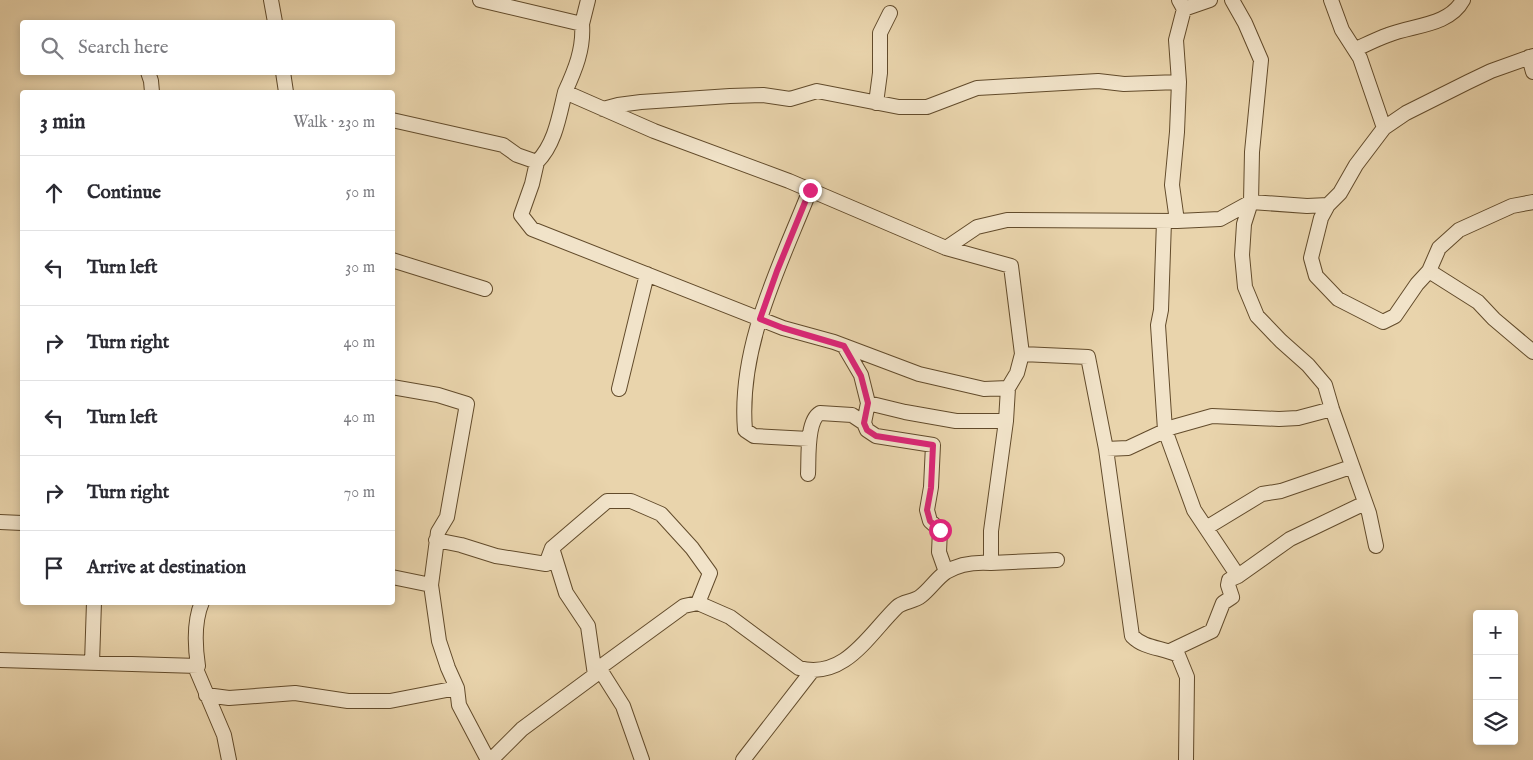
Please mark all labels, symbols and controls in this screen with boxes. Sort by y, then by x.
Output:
search box [20,20,395,75]
icon: search [38,34,66,62]
text: Search here [78,36,169,60]
text: 3 min [40,109,85,136]
text: Walk · 230 m [293,113,375,133]
icon: ahead [40,179,68,207]
route end [799,179,822,202]
text: Continue [87,181,161,205]
text: 50 m [346,183,375,203]
icon: left [40,254,68,282]
text: Turn left [87,256,158,280]
text: 30 m [345,258,375,278]
icon: right [40,329,68,357]
text: Turn right [87,331,169,355]
text: 40 m [343,333,375,353]
icon: left [40,404,68,432]
text: Turn left [87,406,158,430]
text: 40 m [343,408,375,428]
icon: right [40,479,68,507]
text: Turn right [87,481,169,505]
text: 70 m [344,483,375,503]
route start [929,519,952,542]
icon: arrive [40,554,68,582]
text: Arrive at destination [87,556,246,580]
map controls [1473,610,1518,745]
button: + [1473,610,1518,655]
button: − [1473,655,1518,700]
button: layers [1473,700,1518,745]

